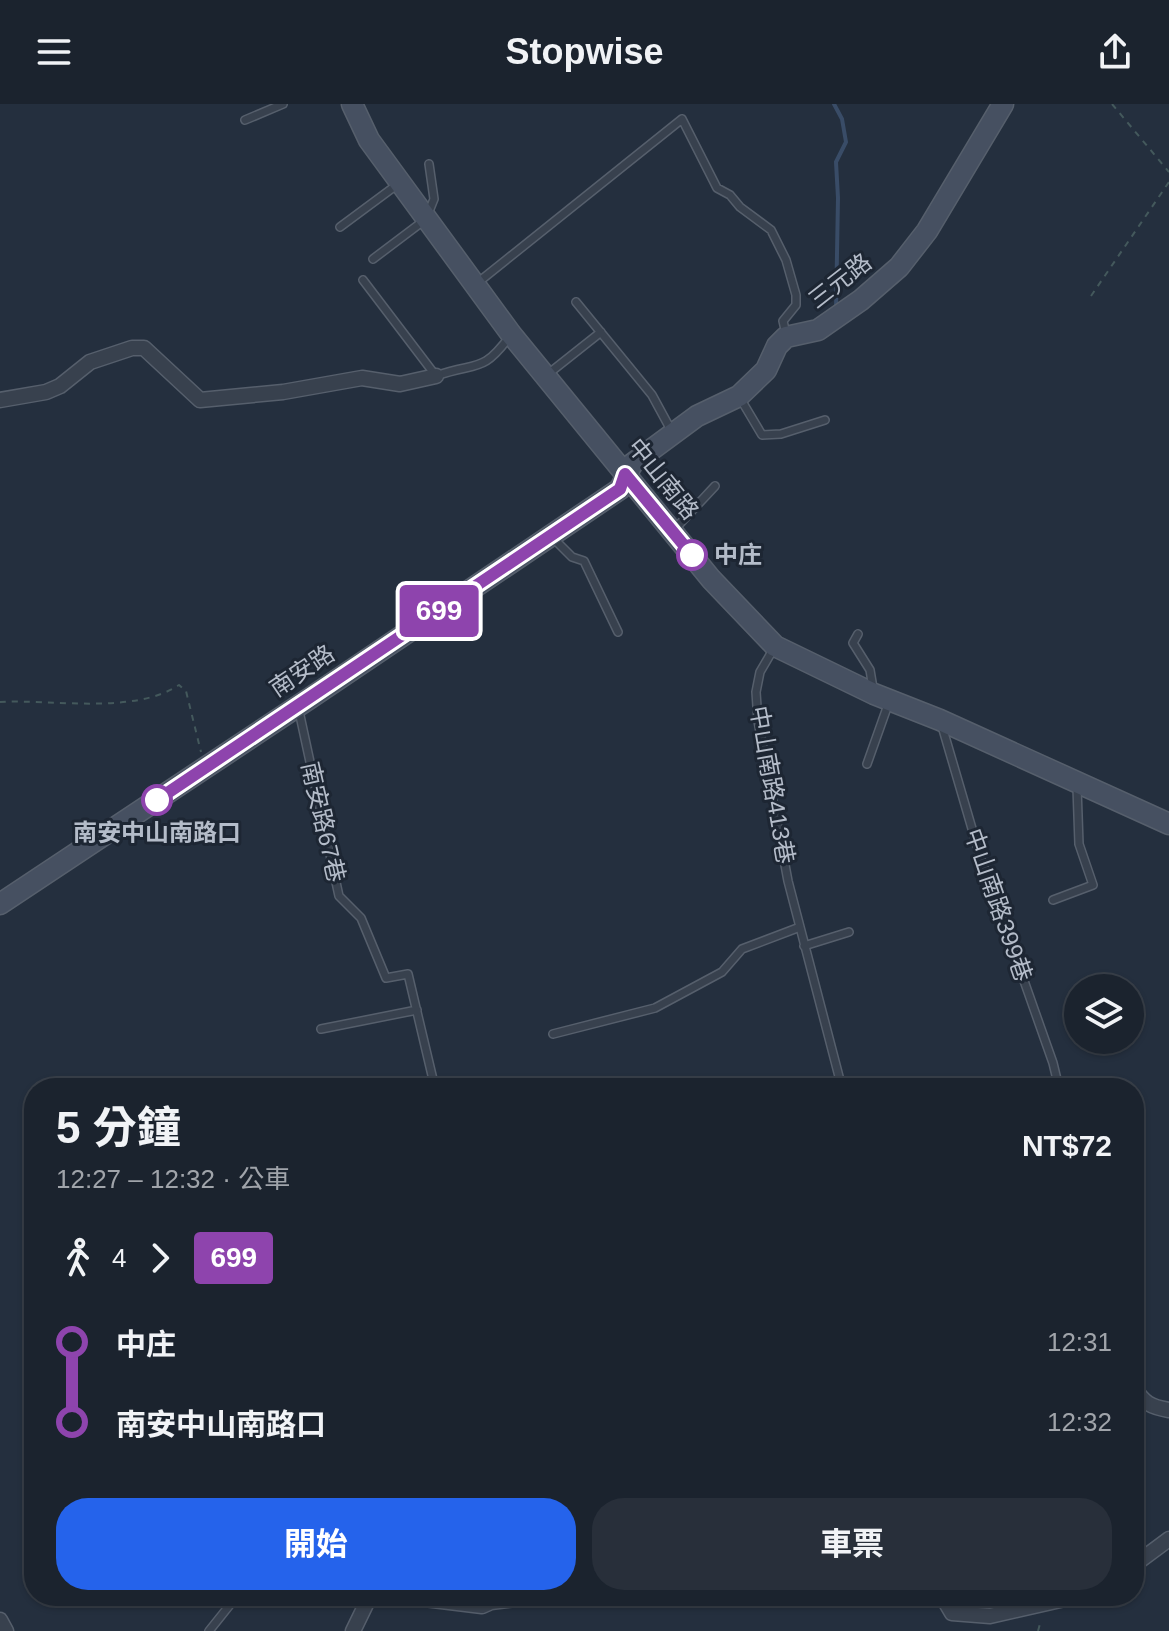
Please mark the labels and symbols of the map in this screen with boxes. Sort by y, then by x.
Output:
street label: 三元路 [803,248,876,313]
street label: 中山南路 [623,433,704,524]
marker: 中庄 [677,540,707,570]
place label: 中庄 [714,541,762,568]
line badge: 699 [393,585,485,637]
street label: 南安路 [264,639,339,702]
street label: 中山南路413巷 [745,704,800,866]
street label: 南安路67巷 [297,759,350,885]
marker: 南安中山南路口 [142,785,172,815]
place label: 南安中山南路口 [73,819,241,846]
street label: 中山南路399巷 [960,825,1037,985]

